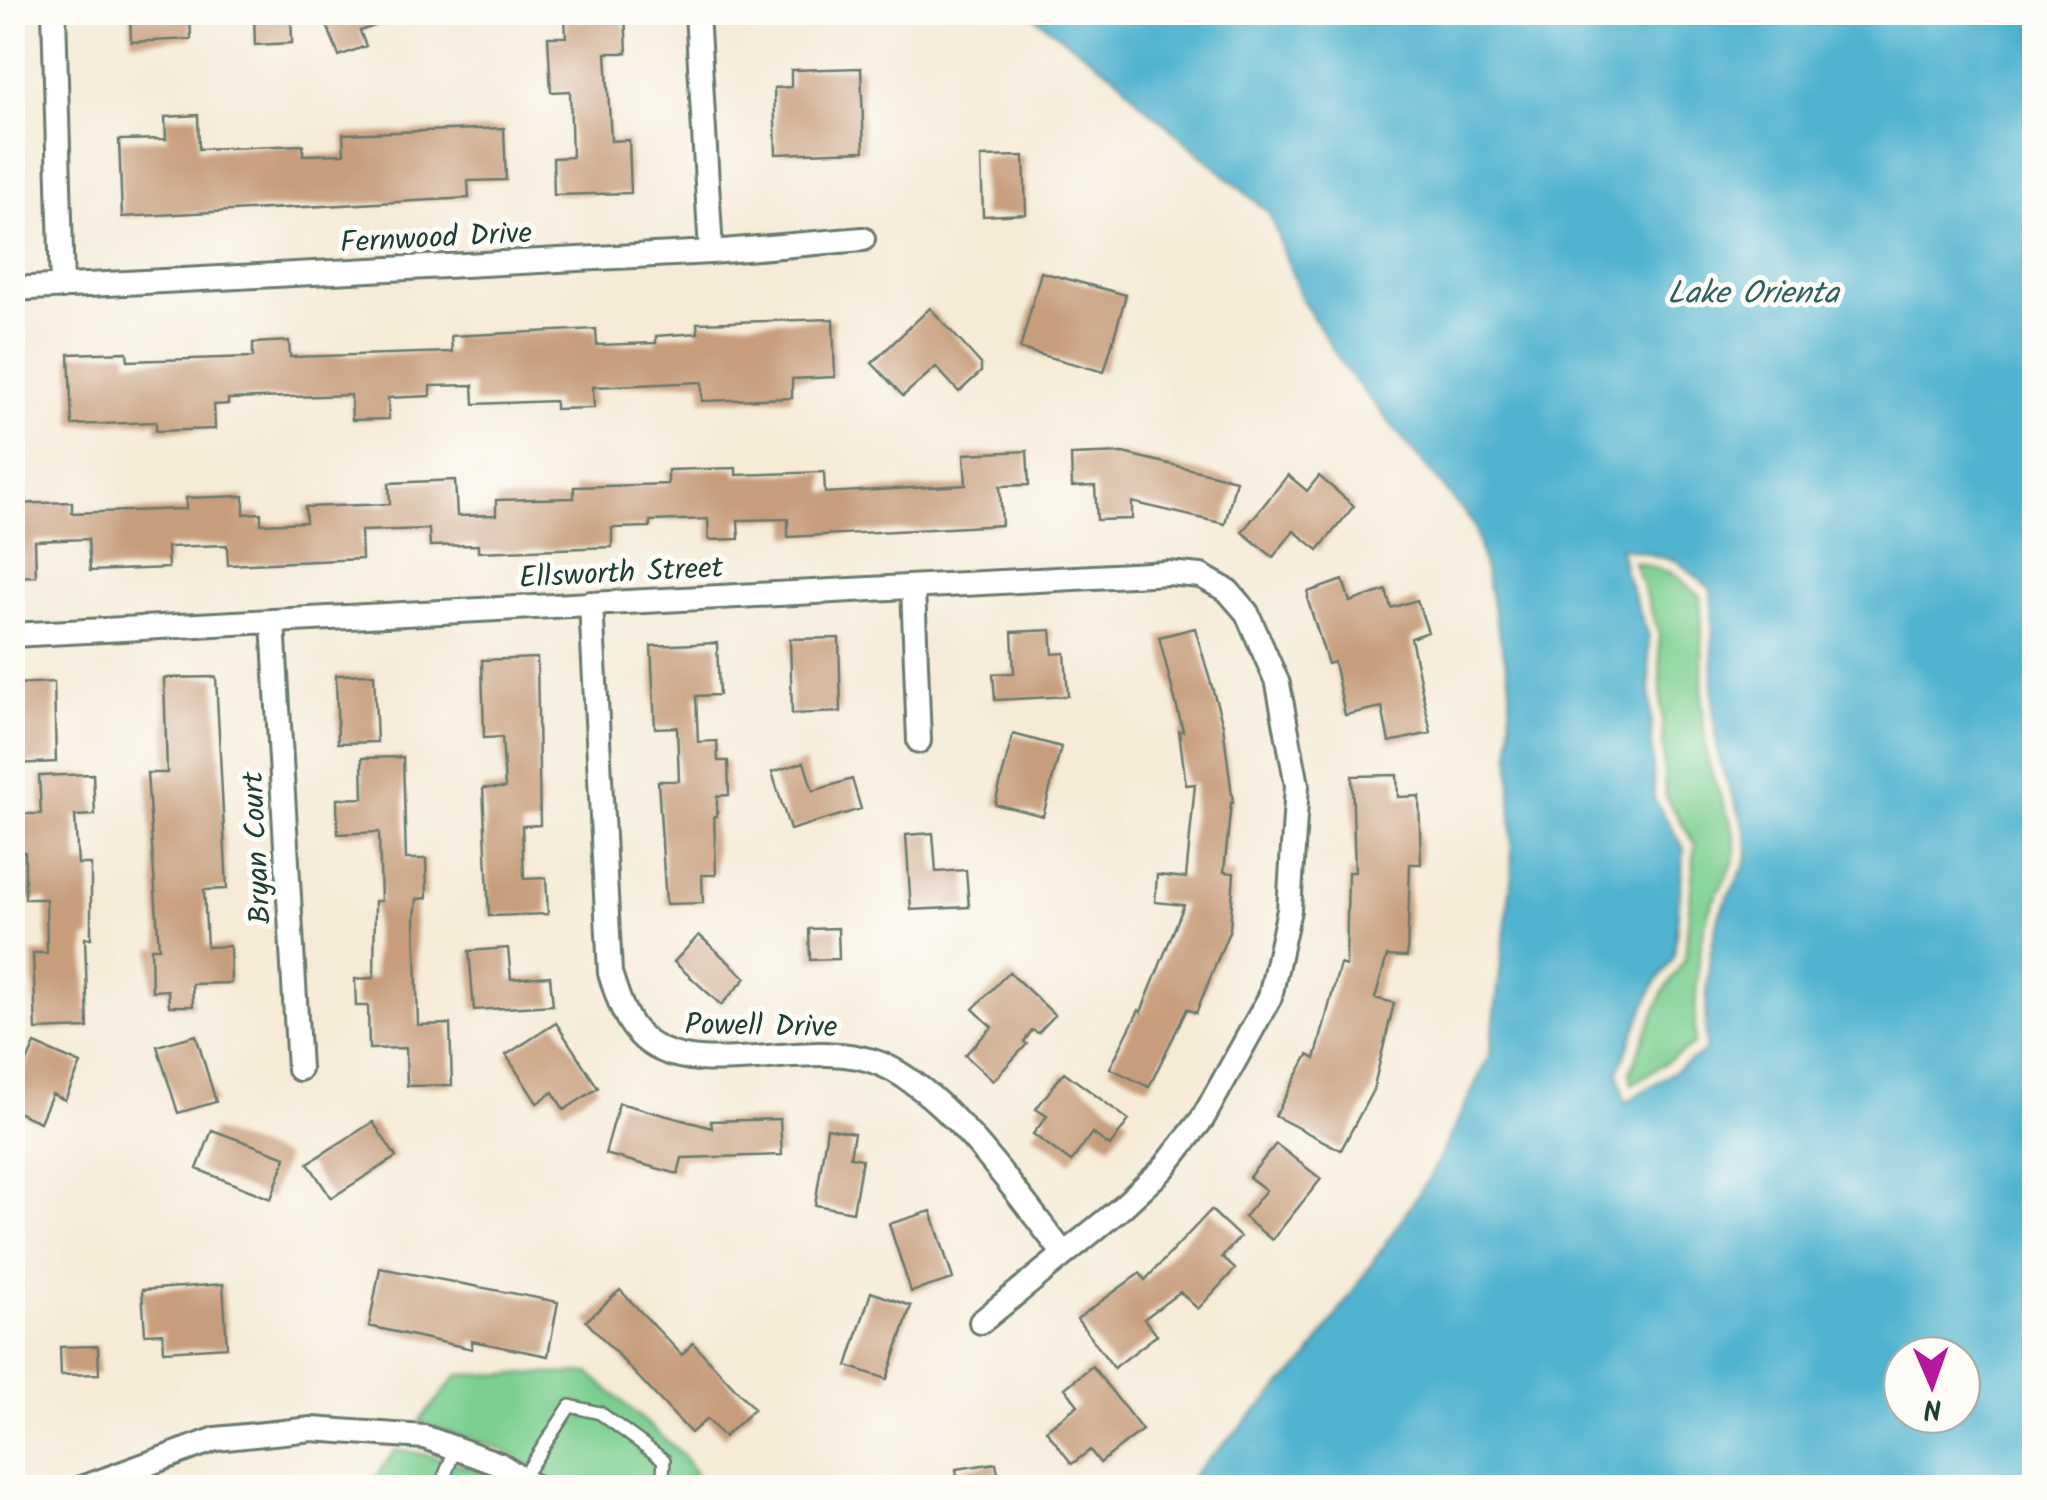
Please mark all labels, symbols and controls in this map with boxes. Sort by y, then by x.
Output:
street label: Fernwood Drive [339,210,533,268]
water label: Lake Orienta [1667,269,1841,320]
street label: Ellsworth Street [518,545,725,603]
street label: Bryan Court [230,770,286,925]
street label: Powell Drive [684,1002,838,1052]
north arrow [1882,1335,1982,1435]
text: N [1923,1385,1942,1430]

